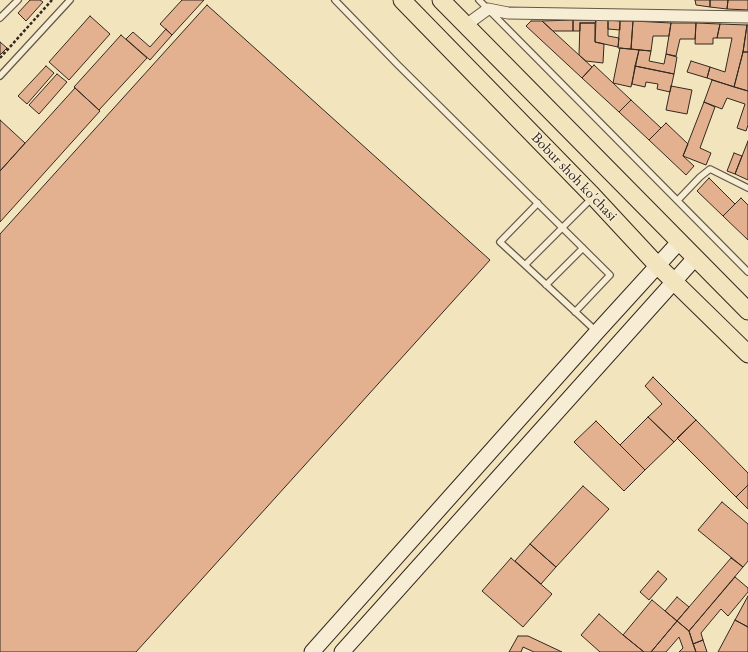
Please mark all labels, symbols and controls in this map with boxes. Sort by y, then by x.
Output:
street label: Bobur shoh ko'chasi [527,129,621,225]

